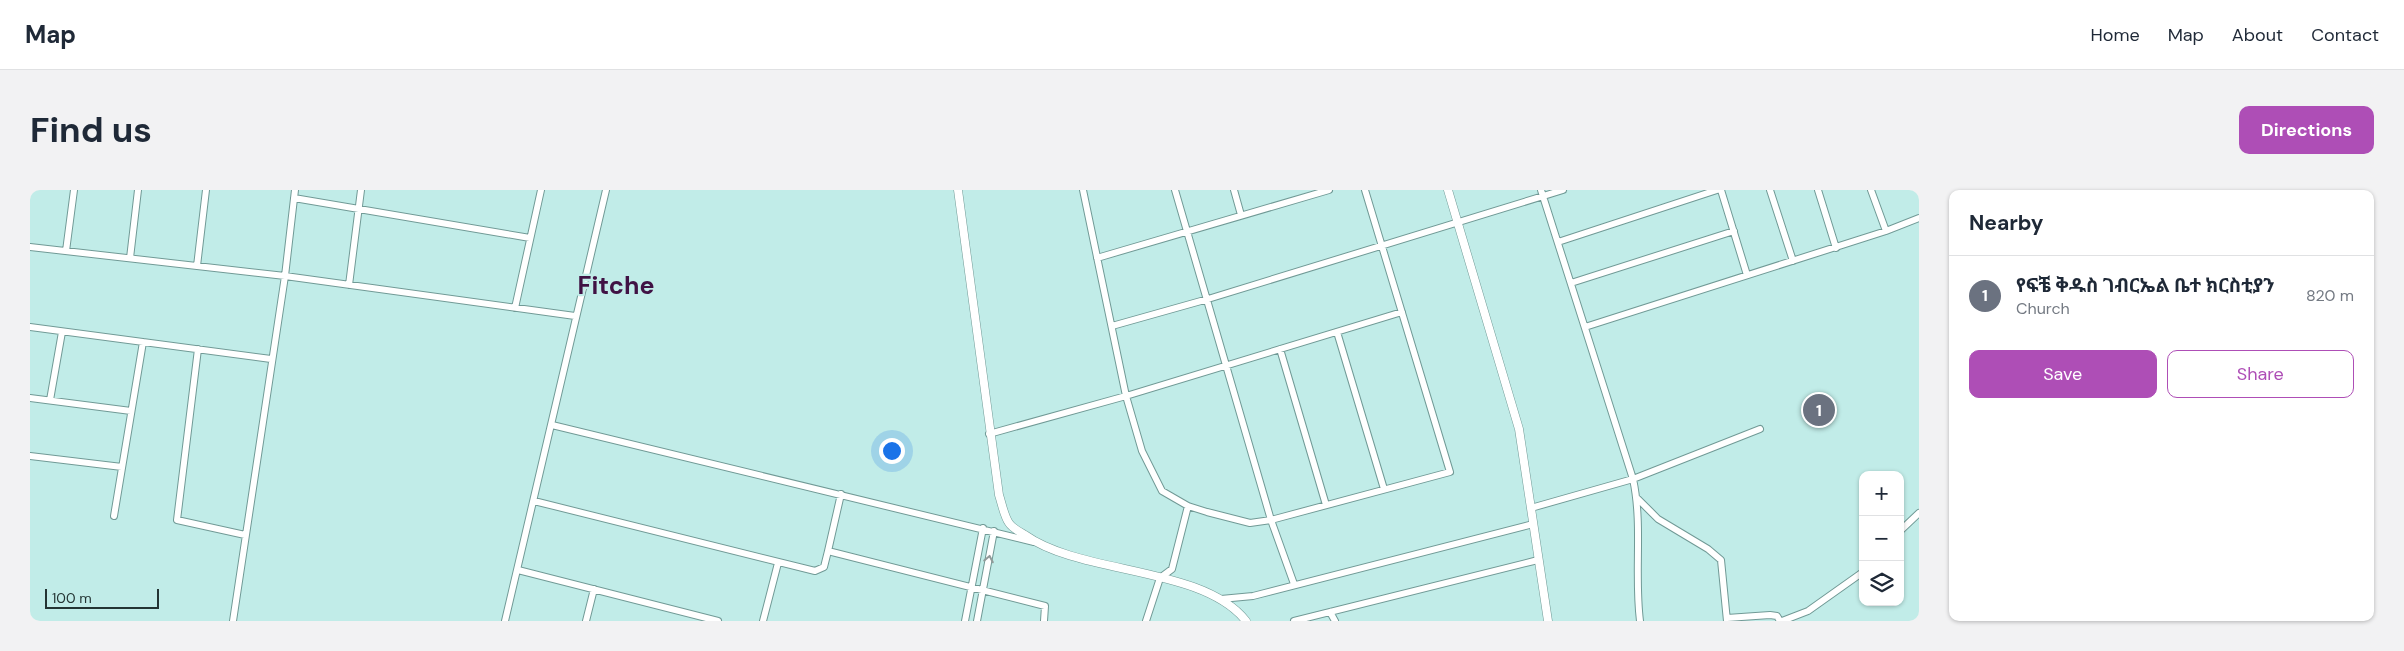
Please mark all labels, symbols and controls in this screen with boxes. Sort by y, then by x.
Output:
text: Map [25,19,76,50]
text: Home [2090,23,2140,47]
text: Map [2168,23,2204,47]
text: About [2232,23,2283,47]
text: Contact [2311,23,2379,47]
button: Directions [2239,106,2374,154]
text: Find us [30,107,152,153]
text: Nearby [1969,209,2043,237]
district label: Fitche [578,269,654,302]
text: የፍቼ ቅዱስ ገብርኤል ቤተ ክርስቲያን [2016,273,2275,298]
text: 1 [1982,285,1988,306]
text: 820 m [2306,285,2354,306]
text: Church [2016,298,2070,319]
button: Save [1969,350,2157,398]
button: Share [2167,350,2354,398]
pin: 1 [1803,391,1835,429]
your location [879,438,905,464]
map controls [1859,471,1904,606]
button: + [1859,471,1904,516]
button: − [1859,516,1904,561]
one-way arrow [983,555,994,563]
button: layers [1859,561,1904,606]
scale bar [45,586,159,609]
text: 100 m [52,589,92,607]

